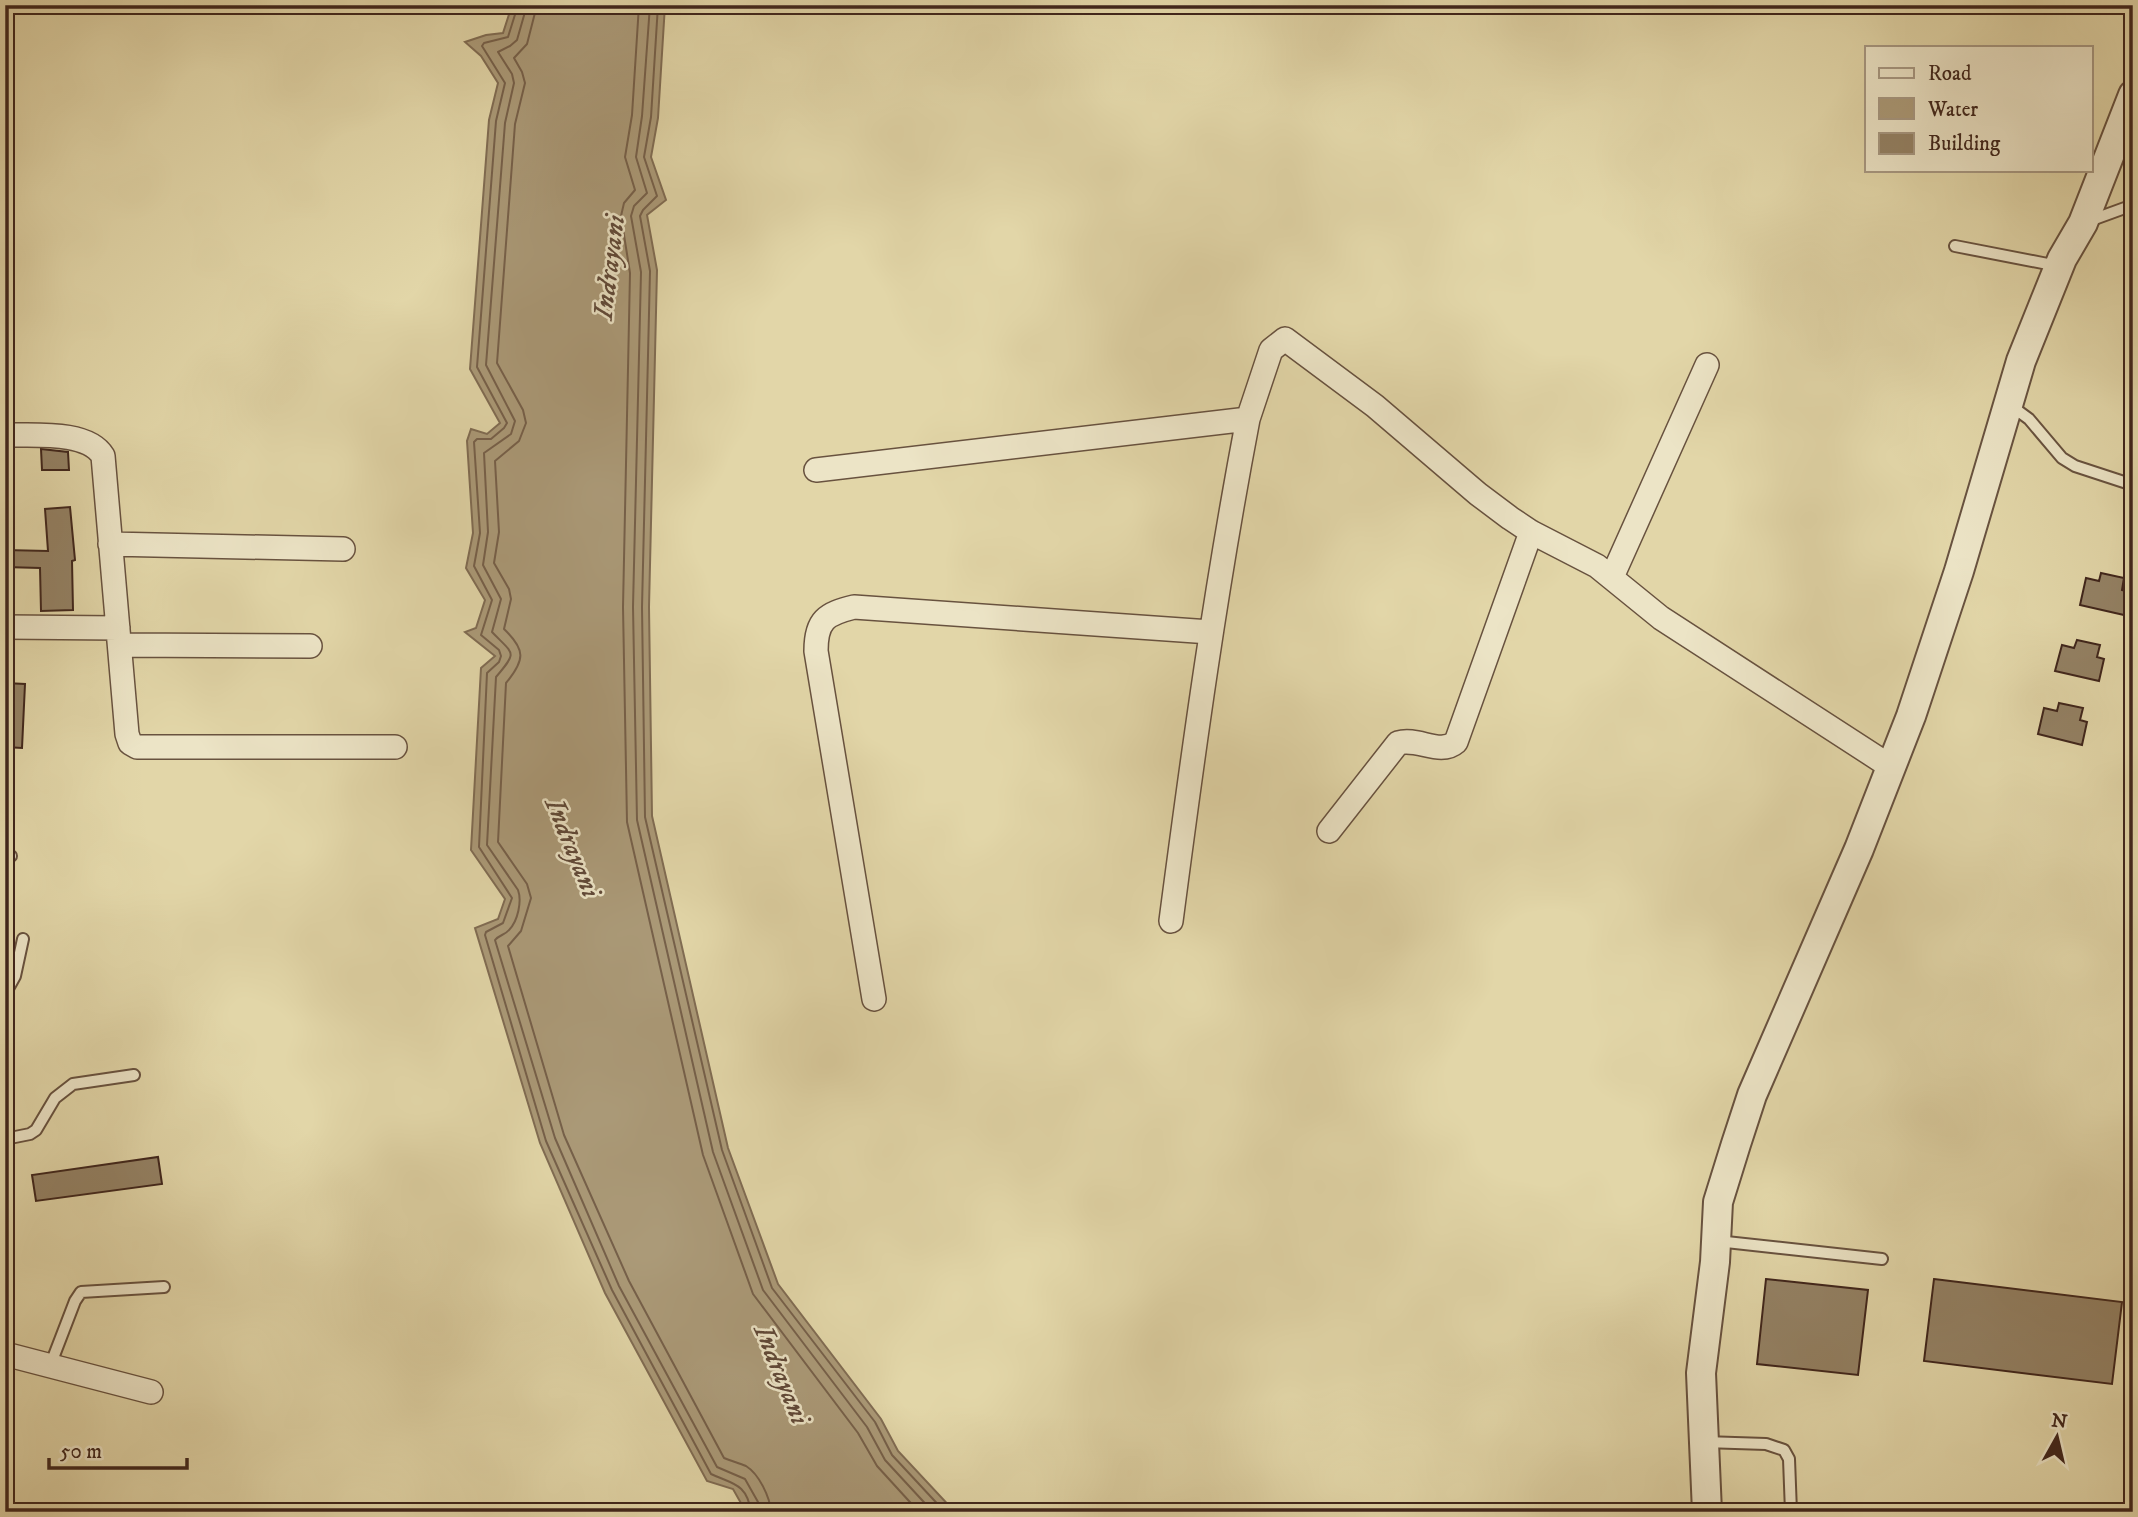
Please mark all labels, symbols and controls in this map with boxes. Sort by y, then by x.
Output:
legend [1865,46,2092,172]
text: Road [1928,61,1972,87]
text: Water [1927,97,1978,123]
text: Building [1928,131,2001,157]
water label: Indrayani [585,211,633,323]
water label: Indrayani [536,791,609,904]
water label: Indrayani [745,1318,818,1431]
north arrow [2022,1402,2092,1472]
text: N [2050,1409,2069,1434]
scale bar [49,1426,187,1470]
text: 50 m [60,1439,102,1465]

